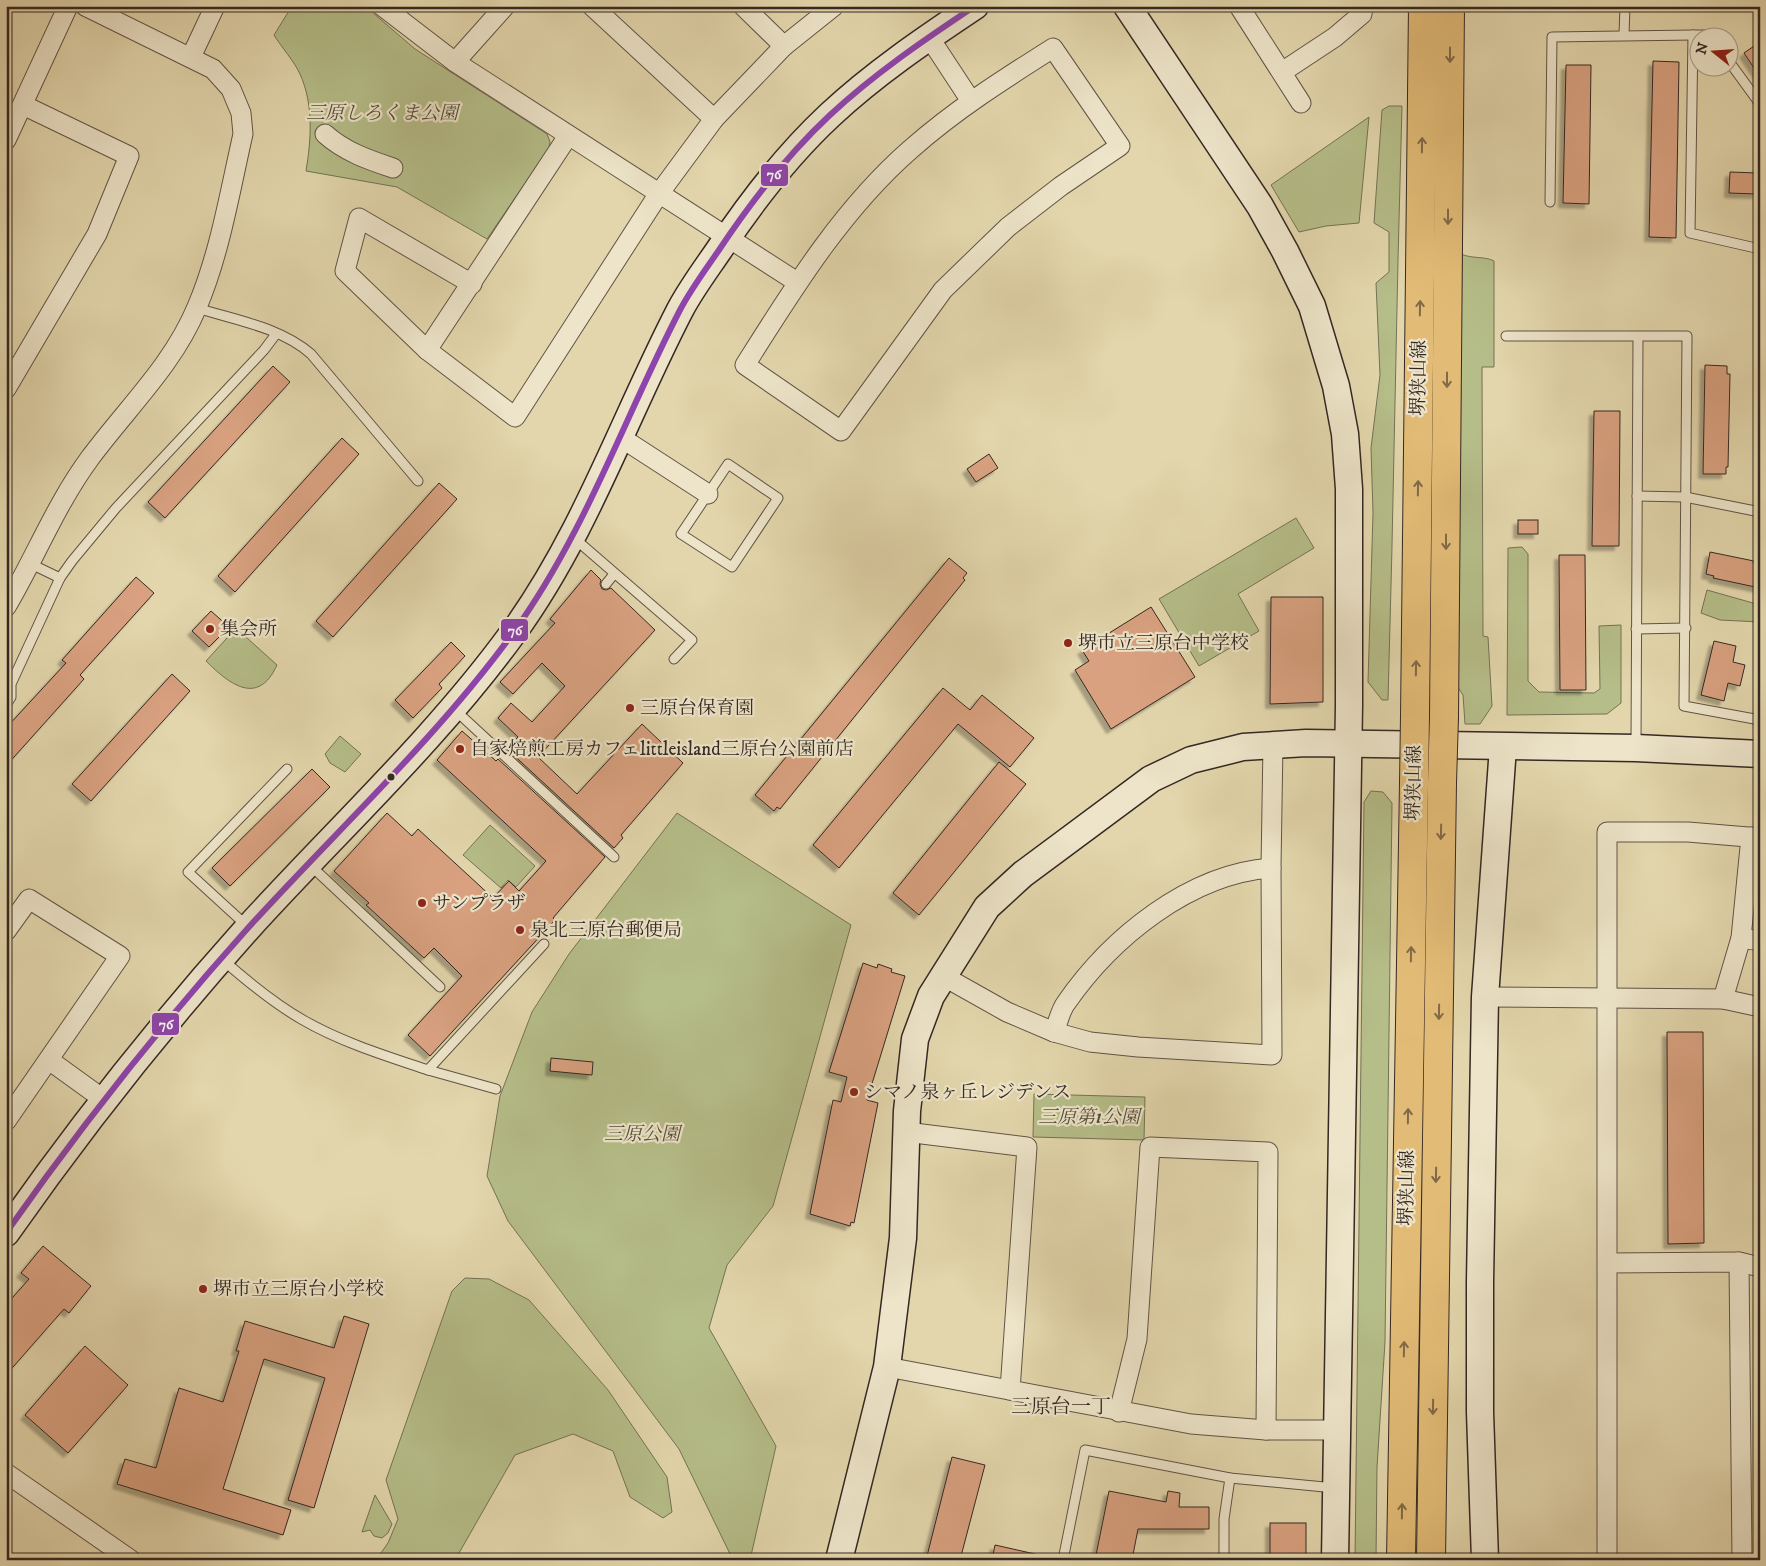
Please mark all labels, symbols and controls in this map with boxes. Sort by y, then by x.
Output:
north arrow [1688,28,1738,78]
text: N [1692,40,1713,57]
one-way arrow [1445,46,1455,63]
park label: 三原しろくま公園 [306,102,461,125]
one-way arrow [1417,137,1427,154]
line badge: 76 [760,163,789,187]
text: 76 [767,166,782,184]
one-way arrow [1444,209,1453,225]
one-way arrow [1415,300,1425,316]
street label: 堺狭山線 [1407,340,1431,416]
one-way arrow [1442,372,1452,388]
one-way arrow [1413,480,1423,496]
one-way arrow [1441,534,1451,550]
place label: 集会所 [220,618,277,641]
line badge: 76 [500,618,529,642]
text: 76 [508,622,523,640]
marker: 集会所 [204,623,216,635]
place label: 堺市立三原台中学校 [1078,632,1249,655]
marker: 堺市立三原台中学校 [1062,637,1074,649]
one-way arrow [1411,660,1421,676]
place label: 三原台保育園 [640,697,754,720]
marker: 三原台保育園 [624,702,636,714]
place label: 自家焙煎工房カフェlittleisland三原台公園前店 [470,738,854,761]
marker: 自家焙煎工房カフェlittleisland三原台公園前店 [454,743,466,755]
street label: 堺狭山線 [1402,745,1426,821]
unlabelled marker [386,772,396,782]
one-way arrow [1436,824,1446,840]
place label: サンプラザ [432,892,526,915]
marker: サンプラザ [416,897,428,909]
place label: 泉北三原台郵便局 [530,919,682,942]
marker: 泉北三原台郵便局 [514,924,526,936]
one-way arrow [1406,946,1416,962]
one-way arrow [1434,1004,1443,1020]
line badge: 76 [151,1012,180,1036]
text: 76 [159,1016,174,1034]
place label: シマノ泉ヶ丘レジデンス [864,1081,1071,1104]
marker: シマノ泉ヶ丘レジデンス [848,1086,860,1098]
park label: 三原第1公園 [1038,1106,1143,1129]
one-way arrow [1404,1108,1413,1124]
park label: 三原公園 [604,1123,683,1146]
street label: 堺狭山線 [1395,1150,1419,1226]
one-way arrow [1431,1166,1441,1182]
place label: 堺市立三原台小学校 [213,1278,384,1301]
marker: 堺市立三原台小学校 [197,1283,209,1295]
one-way arrow [1400,1341,1409,1357]
district label: 三原台一丁 [1011,1395,1111,1420]
one-way arrow [1428,1398,1438,1415]
one-way arrow [1397,1503,1406,1519]

